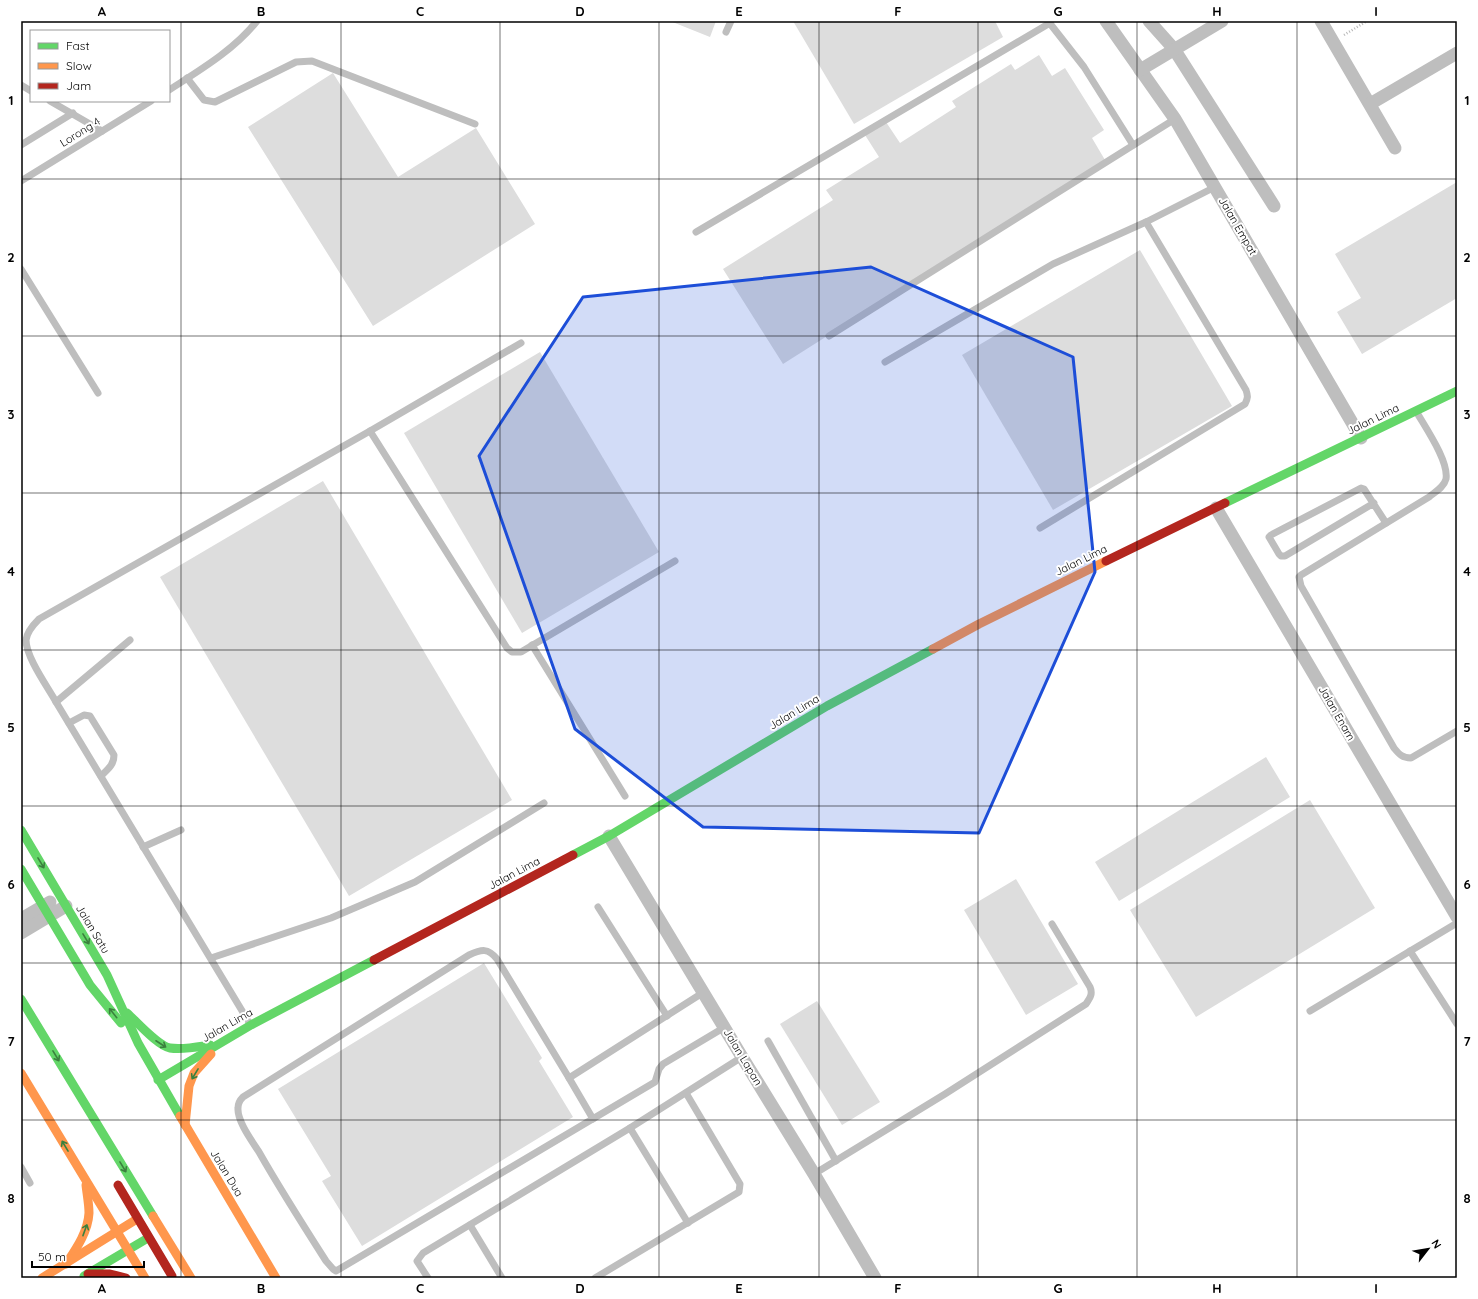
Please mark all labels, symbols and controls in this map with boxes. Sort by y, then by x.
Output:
text: A [98,3,107,19]
text: B [257,3,265,19]
text: C [416,3,424,19]
text: D [575,3,585,19]
text: E [735,3,743,19]
text: F [894,3,902,19]
text: G [1053,3,1063,19]
text: H [1212,3,1222,19]
text: I [1374,3,1378,19]
legend [30,30,170,102]
text: Fast [66,38,90,53]
text: Slow [66,58,92,73]
text: Jam [66,78,91,93]
text: 1 [8,92,14,108]
text: 1 [1464,92,1470,108]
street label: Lorong 4 [57,114,103,150]
street label: Jalan Empat [1216,194,1260,258]
text: 2 [7,249,15,265]
text: 2 [1463,249,1471,265]
street label: Jalan Lima [1345,400,1401,438]
text: 3 [8,406,15,422]
text: 3 [1464,406,1471,422]
street label: Jalan Lima [1053,541,1109,579]
text: 4 [7,563,15,579]
text: 4 [1463,563,1471,579]
street label: Jalan Enam [1316,683,1358,743]
street label: Jalan Lima [766,691,822,733]
text: 5 [7,719,15,735]
text: 5 [1463,719,1471,735]
street label: Jalan Lima [486,854,542,892]
one-way arrow [37,857,45,869]
text: 6 [7,876,15,892]
text: 6 [1463,876,1471,892]
street label: Jalan Satu [73,902,113,956]
one-way arrow [82,933,90,945]
street label: Jalan Lima [199,1005,255,1045]
one-way arrow [108,1008,117,1018]
street label: Jalan Lapan [721,1026,765,1088]
text: 7 [7,1033,15,1049]
text: 7 [1463,1033,1471,1049]
one-way arrow [156,1040,167,1048]
one-way arrow [52,1050,60,1062]
one-way arrow [191,1068,200,1079]
one-way arrow [61,1140,69,1152]
street label: Jalan Dua [208,1147,246,1199]
one-way arrow [120,1161,128,1173]
text: 8 [7,1190,15,1206]
text: 8 [1463,1190,1471,1206]
one-way arrow [81,1225,89,1237]
north arrow [1408,1229,1448,1269]
text: N [1428,1237,1445,1251]
scale bar [32,1243,144,1269]
text: 50 m [38,1249,66,1264]
text: A [98,1280,107,1296]
text: B [257,1280,265,1296]
text: C [416,1280,424,1296]
text: D [575,1280,585,1296]
text: E [735,1280,743,1296]
text: F [894,1280,902,1296]
text: G [1053,1280,1063,1296]
text: H [1212,1280,1222,1296]
text: I [1374,1280,1378,1296]

